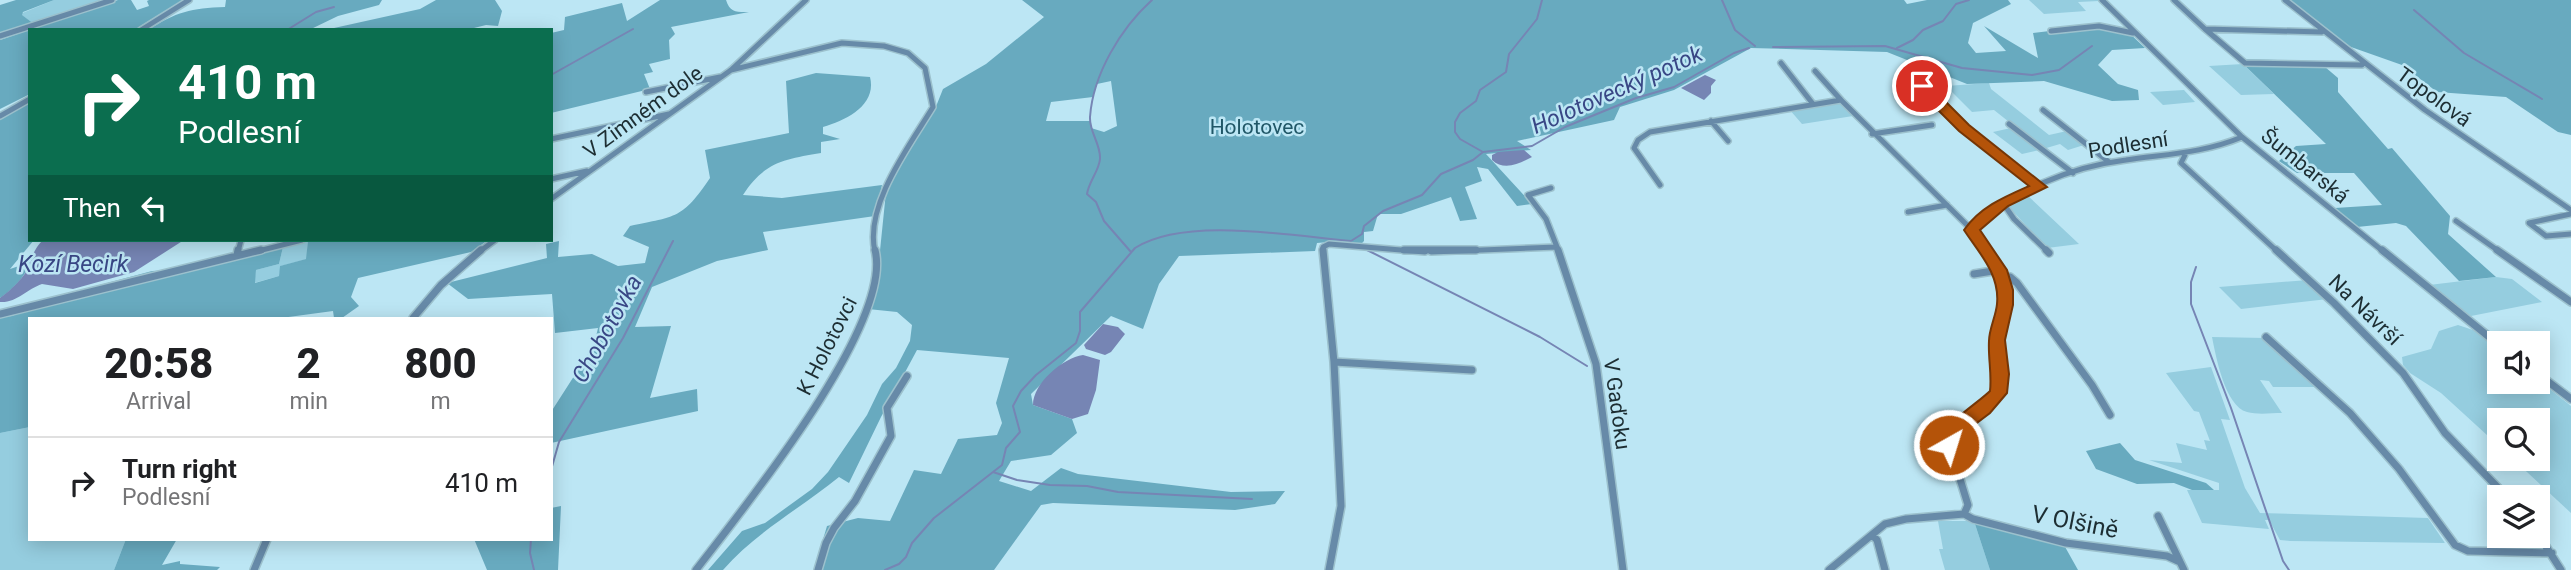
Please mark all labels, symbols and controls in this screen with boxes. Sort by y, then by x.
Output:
water label: Holotovecký potok [1527,40,1707,140]
text: 410 m [178,54,317,111]
icon: right [63,56,154,147]
pin [1892,56,1952,116]
street label: V Zimném dole [579,61,707,163]
street label: Topolová [2392,62,2476,132]
icon: arrive [1903,67,1941,105]
text: Podlesní [178,113,301,151]
park label: Holotovec [1210,115,1304,139]
street label: Šumbarská [2256,123,2354,209]
street label: Podlesní [2086,127,2171,163]
icon: left [135,189,173,227]
text: Then [63,193,121,223]
water label: Kozí Becirk [18,251,129,278]
street label: Na Návrší [2324,270,2407,351]
water label: Chobotovka [566,271,648,387]
street label: K Holotovci [792,293,862,399]
map controls [2487,331,2550,548]
button: sound [2487,331,2550,394]
text: 20:58 [104,339,213,388]
text: 2 [297,339,321,388]
text: 800 [404,339,477,388]
street label: V Gaďoku [1599,357,1635,451]
text: Arrival [126,388,191,415]
text: min [289,388,328,415]
text: m [430,388,451,415]
position arrow [1912,408,1986,482]
button: search [2487,408,2550,471]
text: Turn right [122,454,237,484]
icon: right [63,464,101,502]
text: 410 m [445,468,518,498]
text: Podlesní [122,484,211,511]
button: layers [2487,485,2550,548]
street label: V Olšině [2029,500,2121,544]

